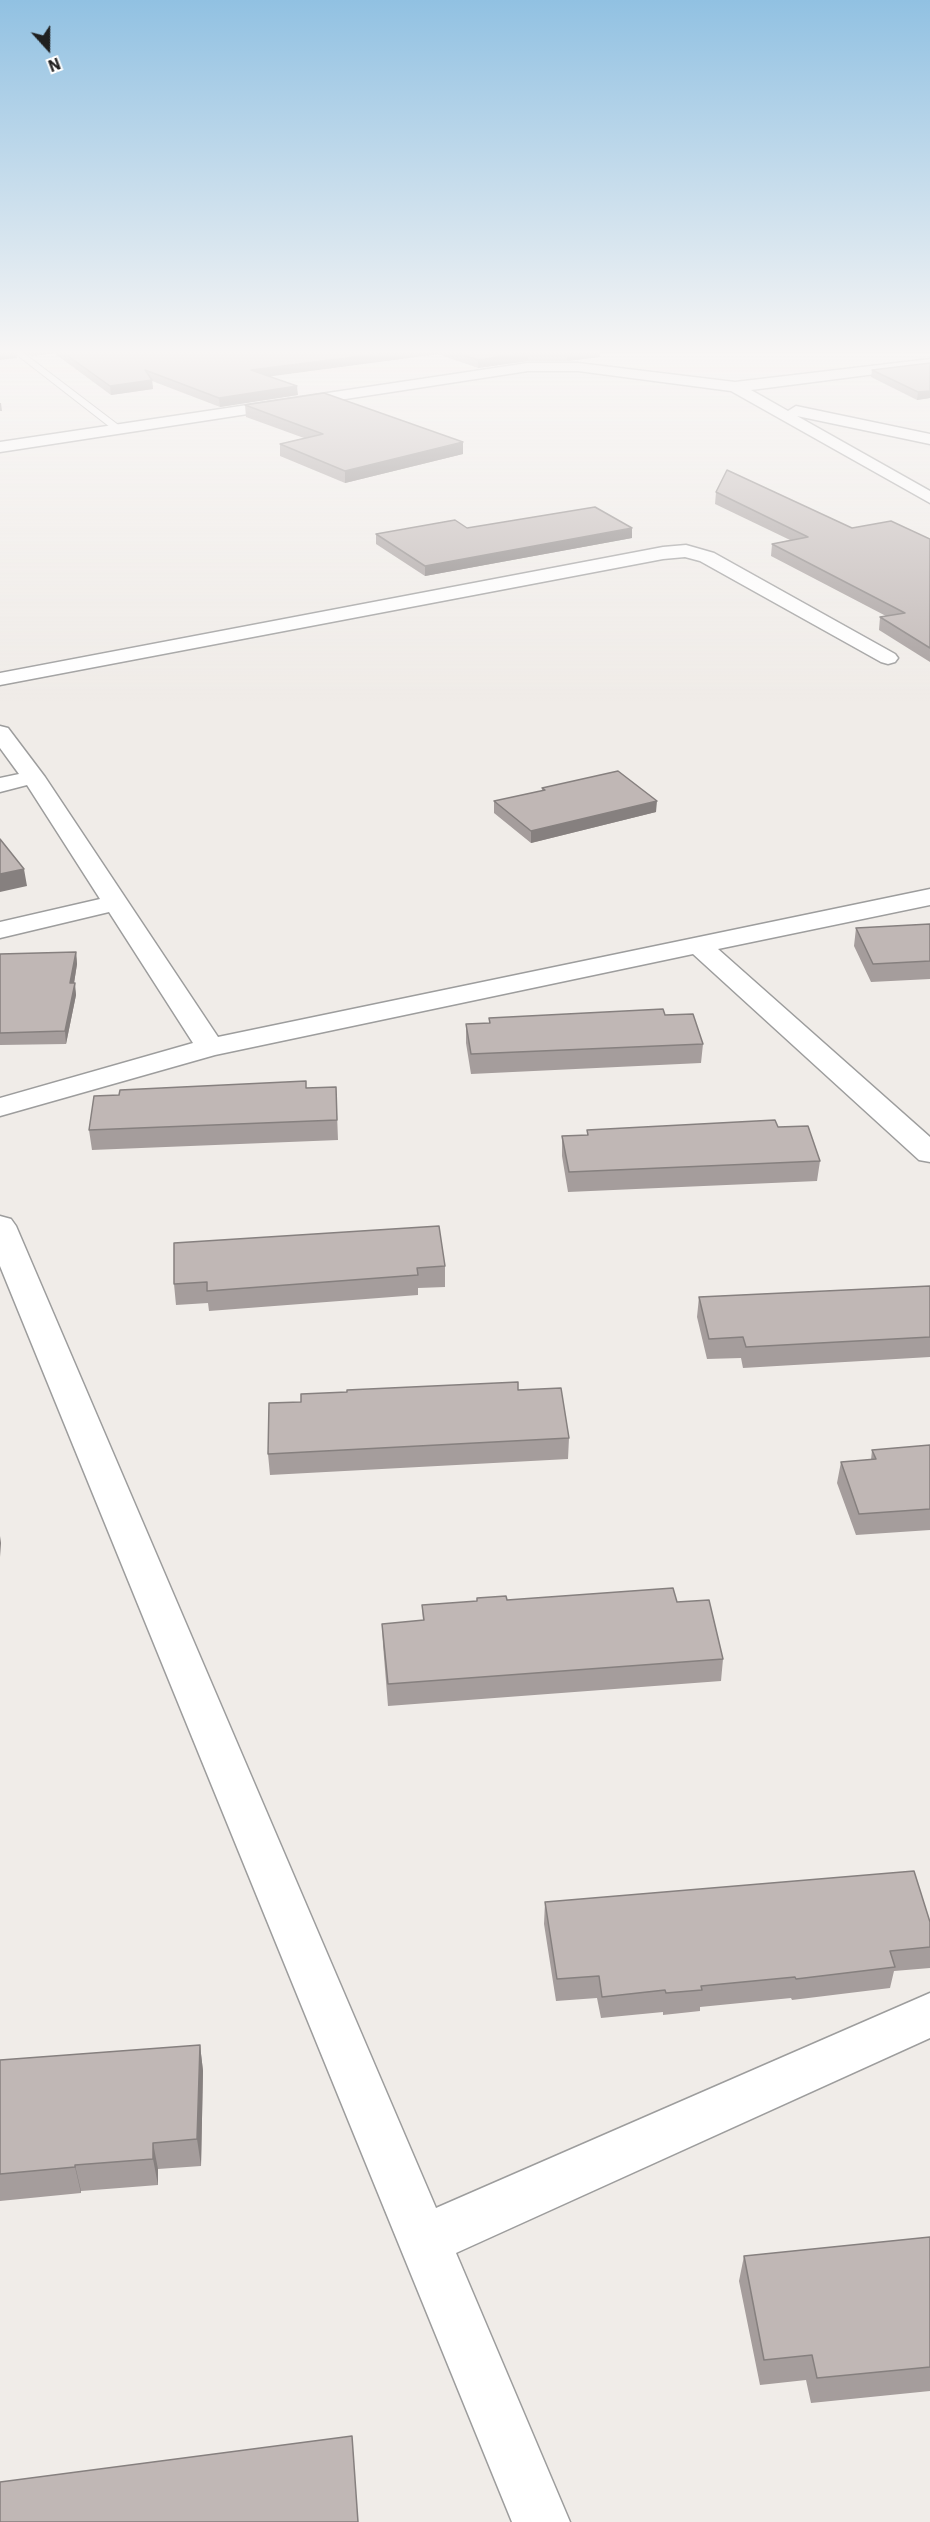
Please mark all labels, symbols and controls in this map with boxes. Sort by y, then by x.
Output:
north arrow [18,18,78,78]
text: N [45,53,63,76]

